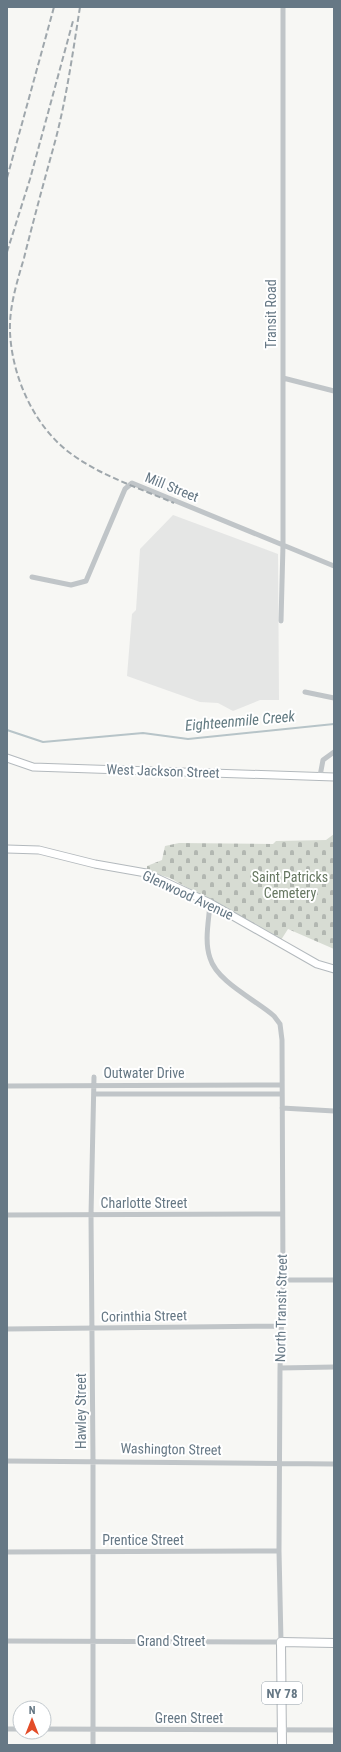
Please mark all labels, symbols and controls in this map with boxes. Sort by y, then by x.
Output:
street label: Transit Road [263,279,279,349]
street label: Mill Street [143,469,201,505]
water label: Eighteenmile Creek [184,707,296,735]
street label: West Jackson Street [106,761,220,781]
street label: Glenwood Avenue [140,867,236,923]
park label: Saint Patricks Cemetery [252,869,328,901]
street label: Outwater Drive [103,1065,185,1081]
street label: Charlotte Street [101,1195,187,1211]
street label: North Transit Street [272,1254,290,1362]
street label: Corinthia Street [101,1307,187,1325]
street label: Hawley Street [73,1373,89,1449]
street label: Washington Street [120,1440,222,1458]
street label: Prentice Street [102,1532,184,1548]
street label: Grand Street [137,1633,205,1649]
road number: NY 78 [262,1682,302,1704]
north arrow [12,1700,52,1740]
text: N [29,1704,36,1717]
street label: Green Street [155,1710,223,1726]

